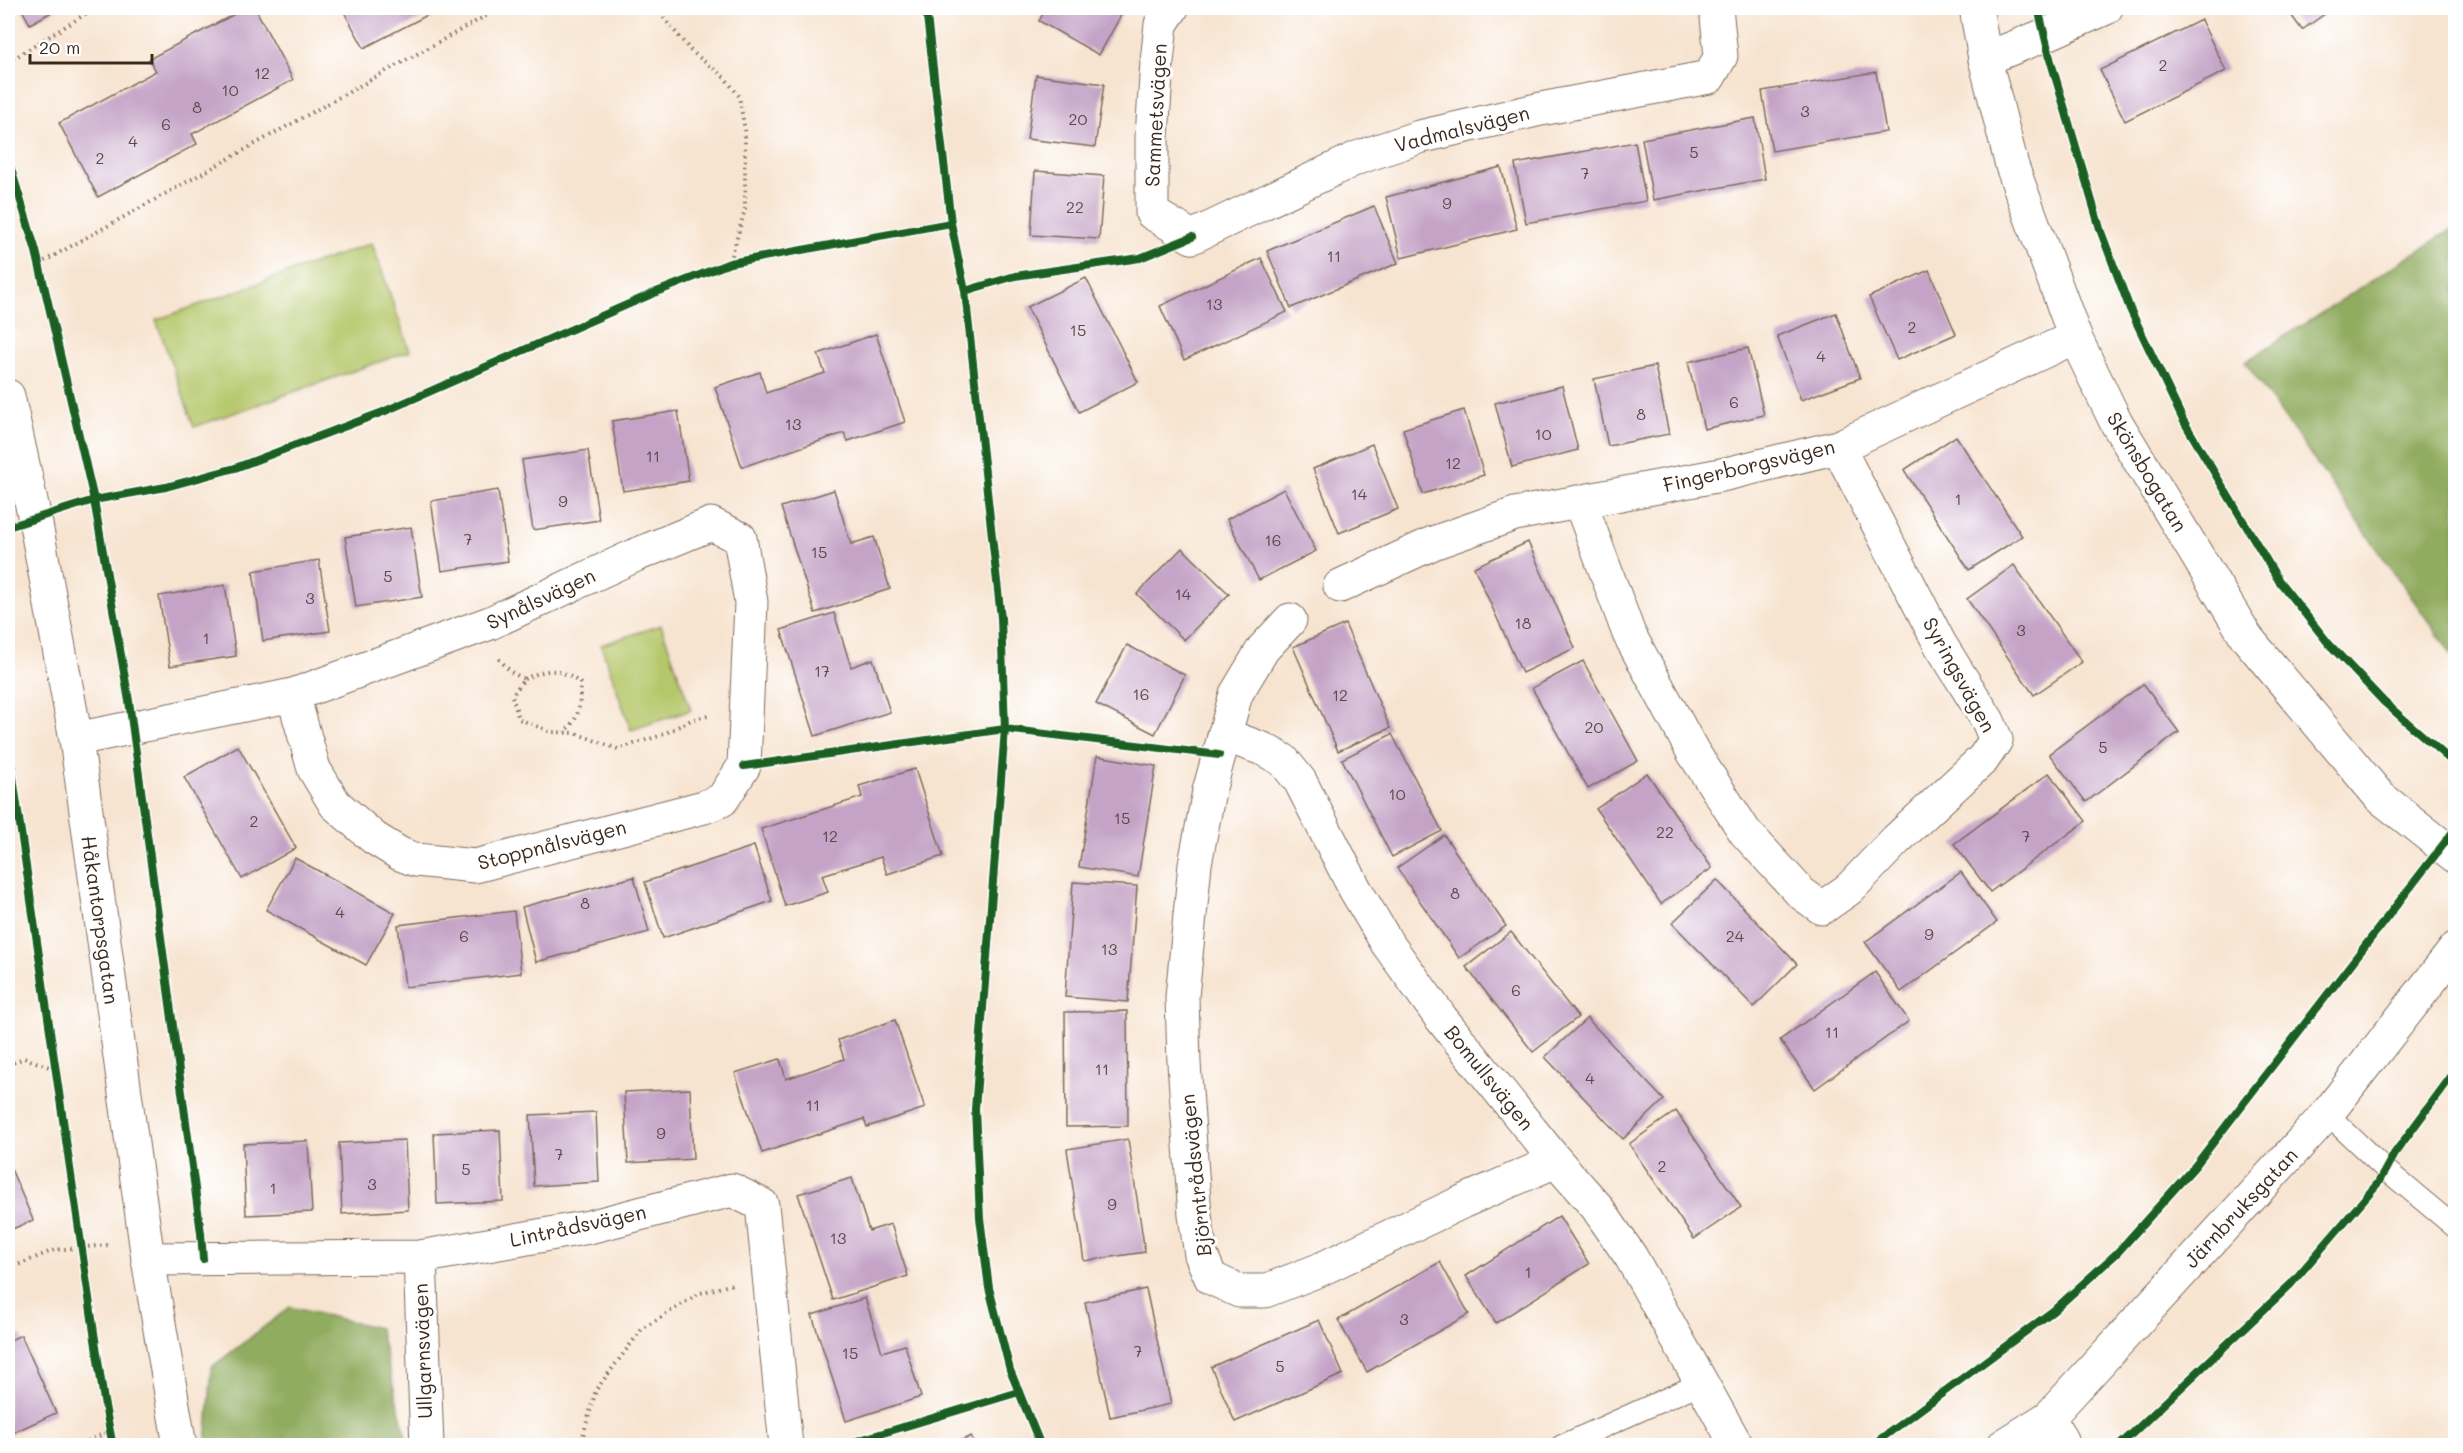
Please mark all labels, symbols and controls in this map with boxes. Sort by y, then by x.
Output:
scale bar [30,27,152,65]
text: 20 m [39,35,80,59]
street label: Sammetsvägen [1138,42,1172,187]
house number: 2 [2159,54,2167,75]
house number: 12 [254,62,270,83]
house number: 10 [221,79,239,100]
house number: 8 [192,96,202,117]
street label: Vadmalsvägen [1391,99,1532,157]
house number: 3 [1800,100,1810,121]
house number: 20 [1069,108,1088,129]
house number: 6 [161,113,171,134]
house number: 4 [128,130,138,151]
house number: 5 [1689,141,1699,162]
house number: 2 [96,147,104,168]
house number: 7 [1581,162,1590,183]
house number: 9 [1442,192,1452,213]
house number: 22 [1066,196,1084,217]
house number: 11 [1327,245,1341,266]
house number: 13 [1206,293,1222,314]
house number: 2 [1908,316,1916,337]
house number: 15 [1070,319,1086,340]
house number: 4 [1816,345,1826,366]
house number: 6 [1729,391,1739,412]
house number: 8 [1636,403,1646,424]
street label: Skönsbogatan [2102,407,2194,536]
house number: 13 [785,413,801,434]
house number: 10 [1534,423,1552,444]
street label: Fingerborgsvägen [1660,433,1837,497]
house number: 11 [646,445,660,466]
house number: 12 [1445,452,1461,473]
house number: 14 [1351,483,1368,504]
house number: 1 [1954,488,1962,509]
house number: 9 [558,490,568,511]
house number: 7 [464,528,473,549]
house number: 16 [1265,529,1281,550]
house number: 15 [811,541,827,562]
street label: Synålsvägen [482,562,599,635]
house number: 5 [383,565,393,586]
house number: 14 [1175,583,1192,604]
house number: 3 [305,587,315,608]
house number: 18 [1515,612,1532,633]
street label: Syringsvägen [1918,612,2002,737]
house number: 3 [2016,619,2026,640]
house number: 1 [202,627,210,648]
house number: 17 [814,660,830,681]
house number: 16 [1133,683,1149,704]
house number: 12 [1332,684,1348,705]
house number: 20 [1585,716,1604,737]
house number: 5 [2098,736,2108,757]
house number: 10 [1388,783,1406,804]
house number: 15 [1114,807,1130,828]
house number: 2 [250,810,258,831]
street label: Stoppnålsvägen [475,813,629,875]
house number: 22 [1656,821,1674,842]
house number: 12 [822,825,838,846]
house number: 7 [2022,825,2031,846]
street label: Håkantorpsgatan [76,834,126,1006]
house number: 8 [1450,882,1460,903]
house number: 8 [580,892,590,913]
house number: 4 [335,901,345,922]
house number: 9 [1924,923,1934,944]
house number: 6 [459,925,469,946]
house number: 24 [1726,925,1745,946]
house number: 13 [1101,938,1117,959]
house number: 6 [1511,979,1521,1000]
street label: Bomullsvägen [1439,1019,1540,1135]
house number: 11 [1825,1021,1839,1042]
house number: 11 [1095,1058,1109,1079]
house number: 4 [1585,1067,1595,1088]
street label: Björntrådsvägen [1174,1093,1216,1258]
house number: 11 [806,1094,820,1115]
house number: 9 [656,1122,666,1143]
street label: Järnbruksgatan [2178,1142,2303,1273]
house number: 7 [555,1143,564,1164]
house number: 2 [1658,1155,1666,1176]
house number: 5 [461,1158,471,1179]
house number: 3 [367,1173,377,1194]
house number: 1 [269,1177,277,1198]
house number: 9 [1107,1193,1117,1214]
street label: Lintrådsvägen [507,1198,648,1252]
house number: 13 [830,1227,846,1248]
house number: 1 [1524,1261,1532,1282]
street label: Ullgarnsvägen [407,1283,437,1419]
house number: 3 [1399,1308,1409,1329]
house number: 7 [1134,1340,1143,1361]
house number: 15 [842,1342,858,1363]
house number: 5 [1275,1355,1285,1376]

